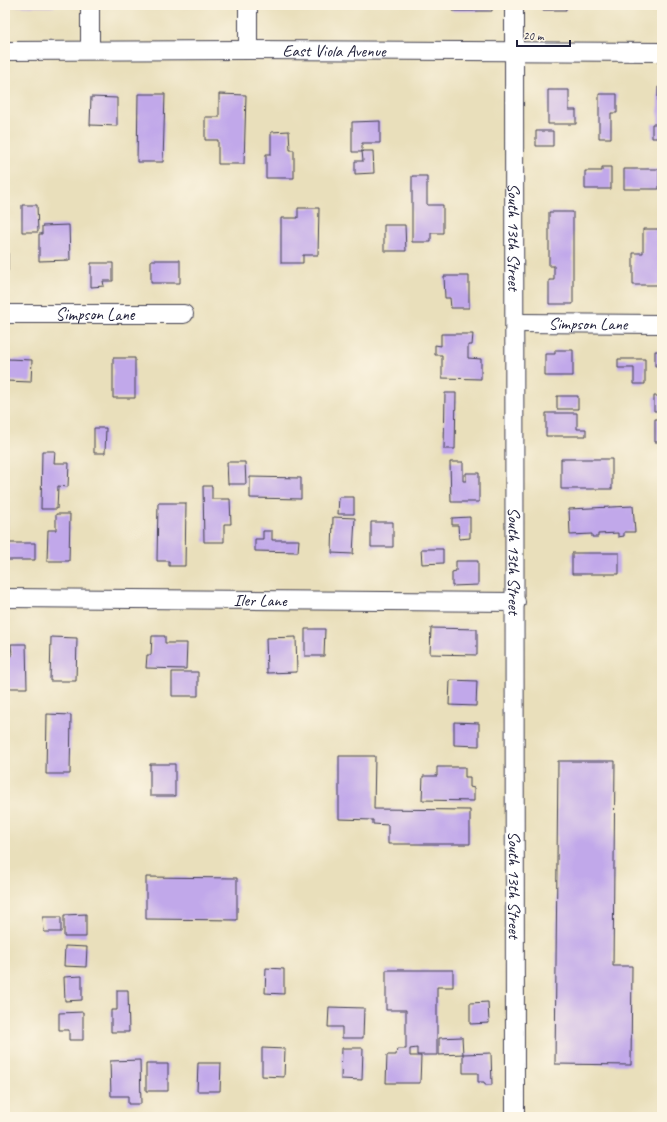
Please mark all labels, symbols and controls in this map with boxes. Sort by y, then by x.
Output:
scale bar [517,22,570,48]
text: 20 m [523,28,545,44]
street label: East Viola Avenue [282,40,387,61]
street label: South 13th Street [504,183,525,293]
street label: Simpson Lane [56,304,136,325]
street label: Simpson Lane [549,313,629,334]
street label: South 13th Street [504,507,525,617]
street label: Iler Lane [233,589,288,611]
street label: South 13th Street [504,831,525,941]

